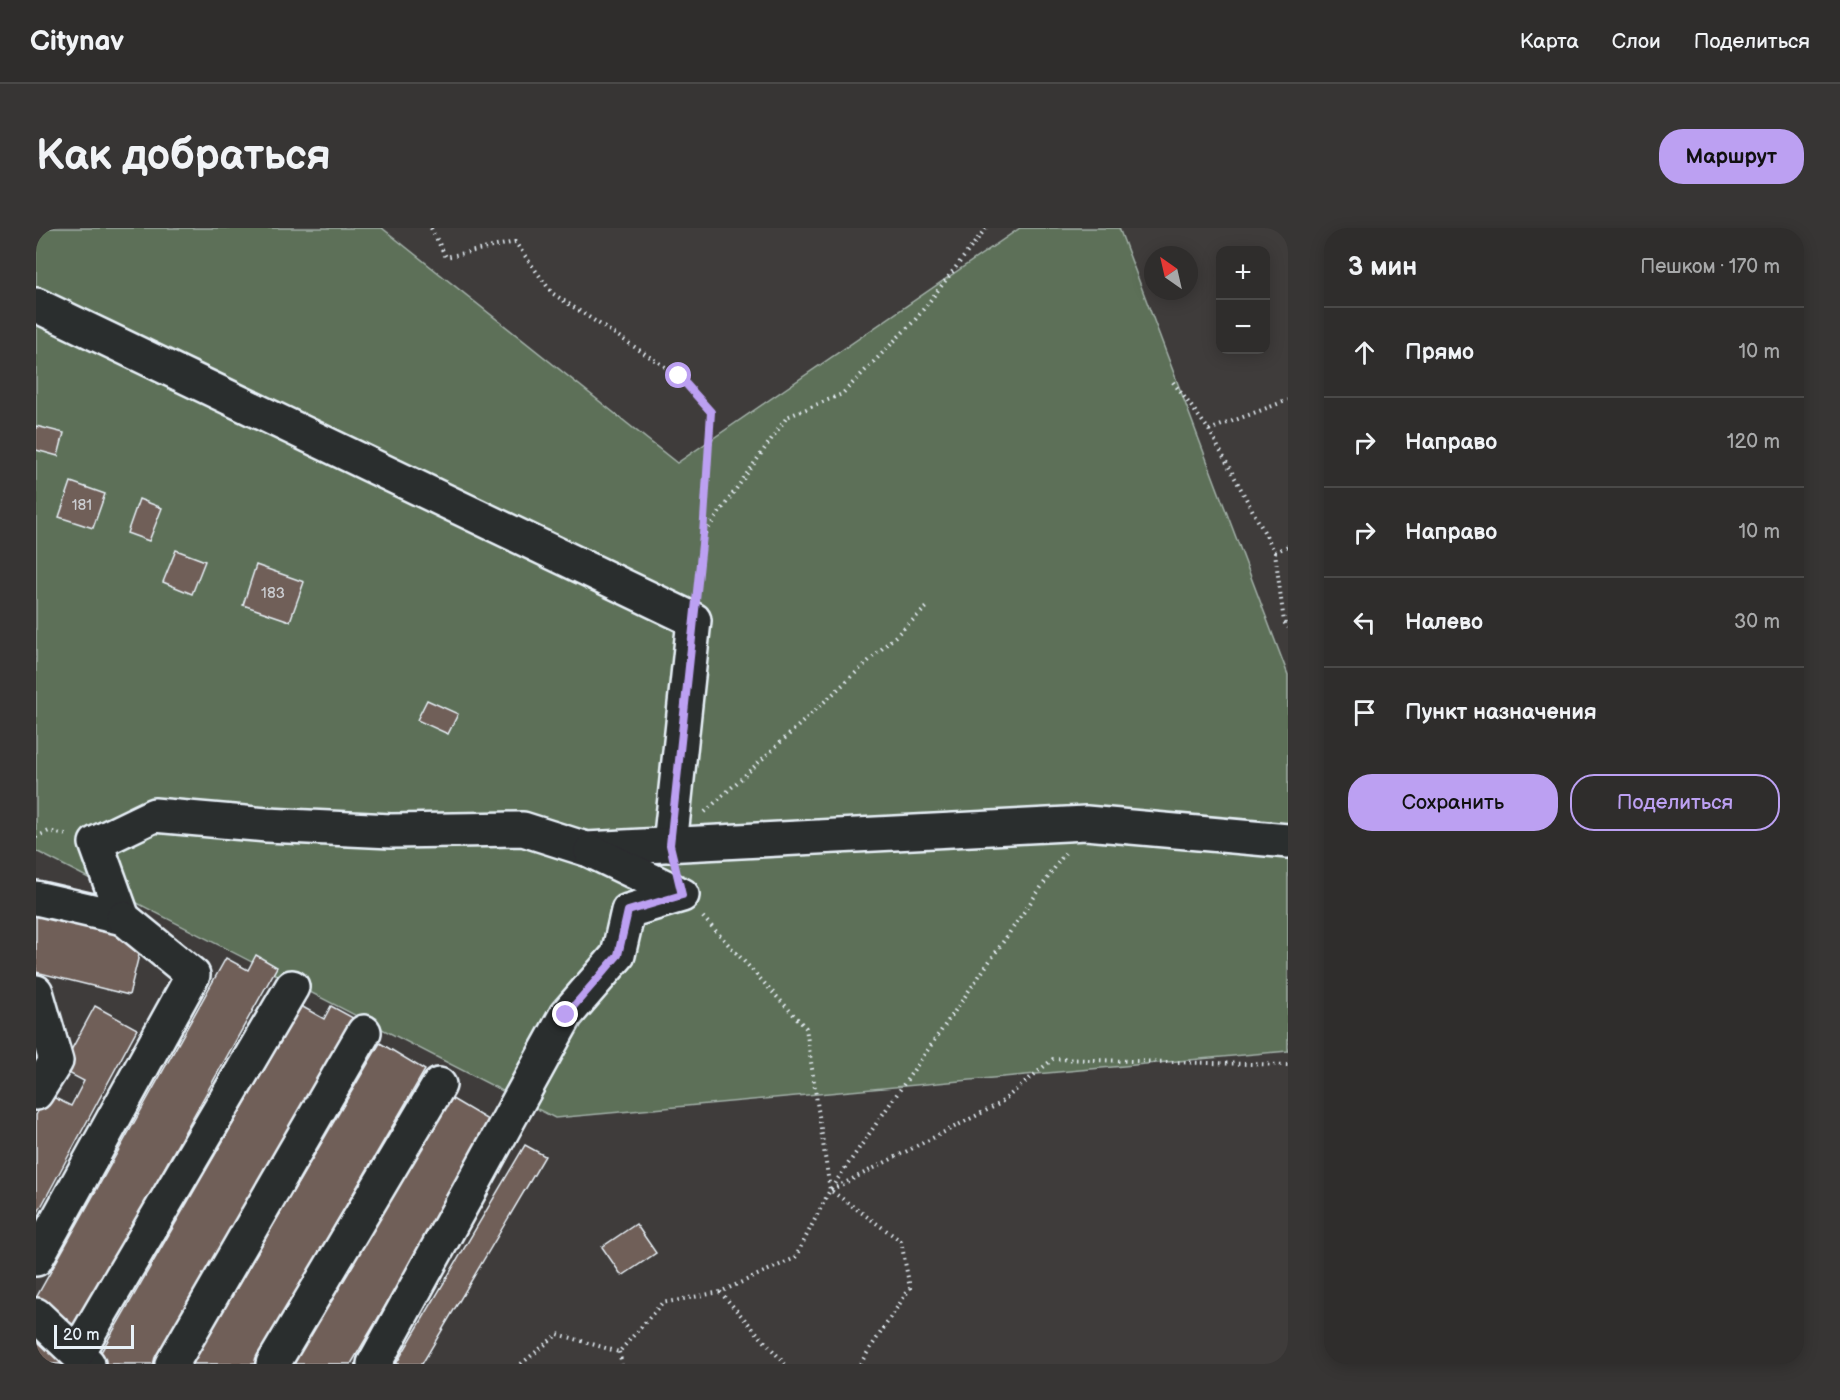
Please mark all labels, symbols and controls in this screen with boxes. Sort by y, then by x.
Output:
text: Citynav [30,25,124,58]
text: Карта [1520,29,1579,54]
text: Слои [1612,29,1661,54]
text: Поделиться [1694,29,1810,54]
button: Маршрут [1659,129,1804,184]
text: Как добраться [36,131,331,182]
north arrow [1144,246,1198,300]
map controls [1216,246,1270,354]
button: + [1216,246,1270,300]
text: 3 мин [1348,252,1417,283]
text: Пешком · 170 m [1640,255,1780,279]
button: − [1216,300,1270,354]
icon: ahead [1348,336,1381,369]
text: Прямо [1405,339,1474,366]
text: 10 m [1739,340,1780,364]
route start [665,362,691,388]
icon: right [1348,426,1381,459]
text: Направо [1405,429,1497,456]
text: 120 m [1727,430,1780,454]
house number: 181 [72,496,92,515]
icon: right [1348,516,1381,549]
text: Направо [1405,519,1497,546]
text: 10 m [1739,520,1780,544]
house number: 183 [261,584,285,603]
icon: left [1348,606,1381,639]
text: Налево [1405,609,1483,636]
text: 30 m [1734,610,1780,634]
icon: arrive [1348,696,1381,729]
text: Пункт назначения [1405,699,1597,726]
button: Сохранить [1348,774,1558,831]
button: Поделиться [1570,774,1780,831]
route end [552,1001,578,1027]
scale bar [54,1322,134,1350]
text: 20 m [63,1326,99,1345]

